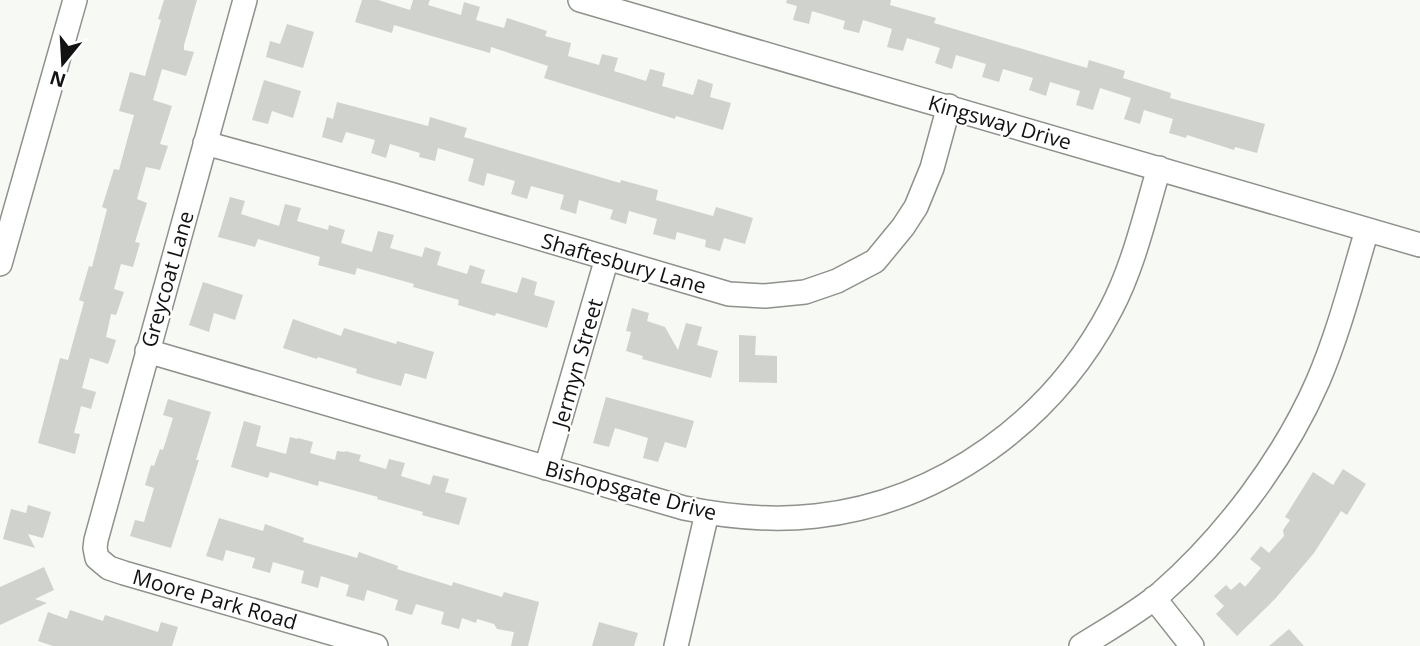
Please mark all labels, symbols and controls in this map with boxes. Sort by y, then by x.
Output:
north arrow [28,28,98,98]
text: N [46,64,69,94]
street label: Kingsway Drive [925,88,1075,156]
street label: Greycoat Lane [134,207,200,351]
street label: Shaftesbury Lane [538,226,710,300]
street label: Jermyn Street [545,295,609,433]
street label: Bishopsgate Drive [542,454,720,526]
street label: Moore Park Road [130,562,300,636]

